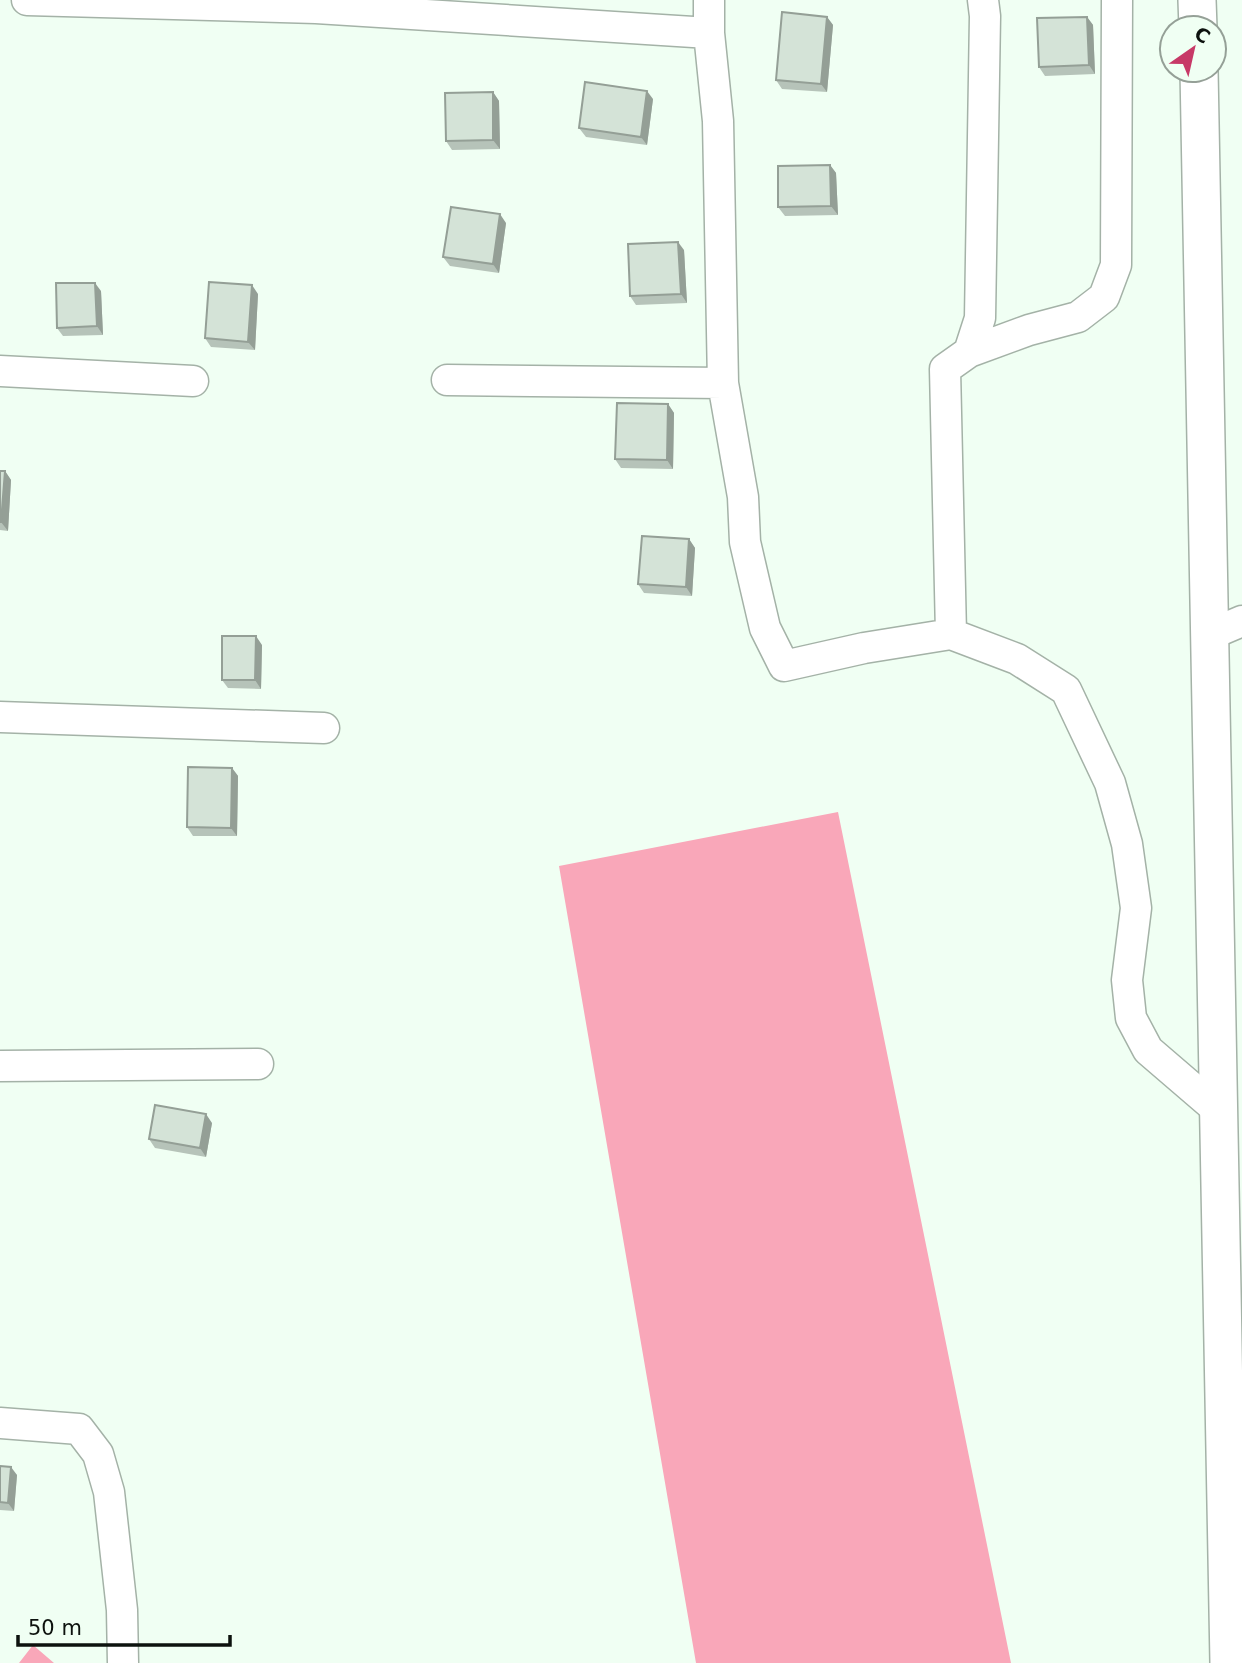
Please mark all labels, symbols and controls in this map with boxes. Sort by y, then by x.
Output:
north arrow [1158,14,1228,84]
text: С [1191,22,1214,48]
scale bar [18,1604,229,1648]
text: 50 m [28,1616,82,1640]

